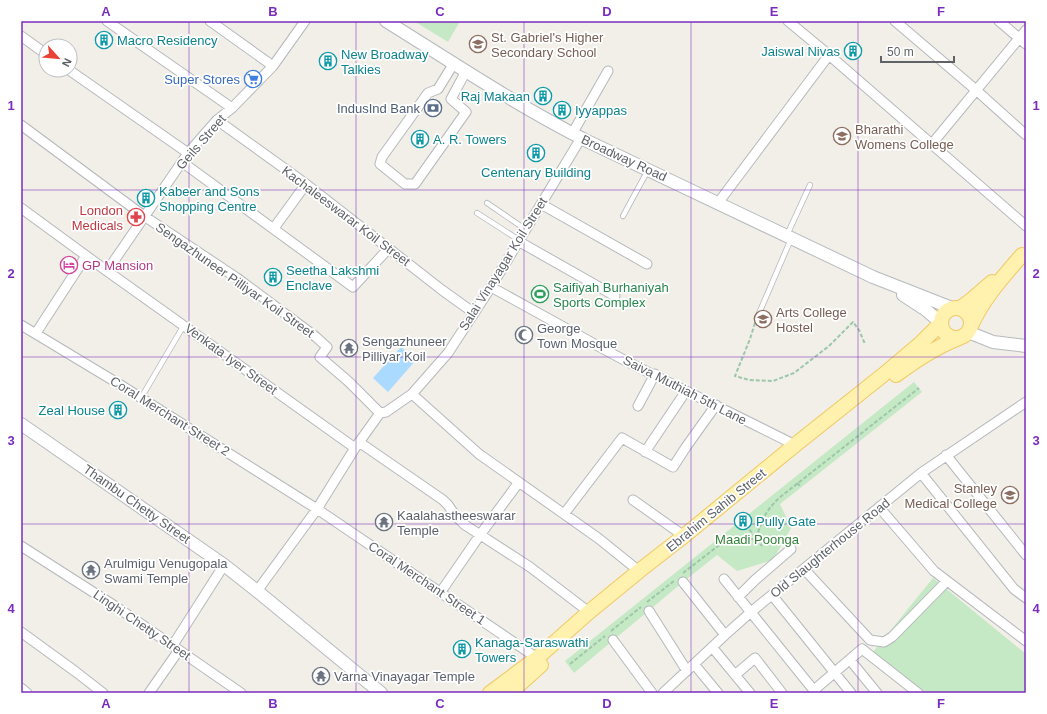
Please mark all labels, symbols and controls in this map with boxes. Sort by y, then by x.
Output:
text: A [101,4,111,19]
text: B [268,4,278,19]
text: C [435,4,445,19]
text: D [602,4,612,19]
text: E [770,4,779,19]
text: F [937,4,945,19]
building icon: Macro Residency [94,30,114,50]
place label: St. Gabriel's Higher Secondary School [491,30,604,60]
place label: Macro Residency [117,33,218,48]
school or university icon: St. Gabriel's Higher Secondary School [468,34,488,54]
north arrow [38,38,78,78]
scale bar [881,38,954,64]
building icon: Jaiswal Nivas [843,41,863,61]
place label: Jaiswal Nivas [761,44,840,59]
text: 50 m [887,45,914,59]
place label: New Broadway Talkies [341,47,429,77]
building icon: New Broadway Talkies [318,51,338,71]
text: N [60,56,74,69]
supermarket icon: Super Stores [243,69,263,89]
place label: Super Stores [164,72,240,87]
building icon: Raj Makaan [533,86,553,106]
place label: Raj Makaan [461,89,530,104]
text: 1 [7,98,15,113]
bank icon: IndusInd Bank [423,98,443,118]
text: 1 [1032,98,1040,113]
building icon: Iyyappas [552,100,572,120]
place label: IndusInd Bank [337,101,420,116]
place label: Iyyappas [575,103,628,118]
street label: Geils Street [173,111,229,173]
place label: Bharathi Womens College [855,122,954,152]
school or university icon: Bharathi Womens College [832,126,852,146]
building icon: A. R. Towers [410,129,430,149]
place label: A. R. Towers [433,132,507,147]
street label: Broadway Road [579,132,669,184]
building icon: Centenary Building [526,143,546,163]
street label: Kachaleeswarar Koil Street [279,163,413,269]
place label: Centenary Building [481,165,591,180]
place label: Kabeer and Sons Shopping Centre [159,184,260,214]
building icon: Kabeer and Sons Shopping Centre [136,188,156,208]
street label: Salai Vinayagar Koil Street [456,194,550,333]
place label: London Medicals [72,203,123,233]
pharmacy icon: London Medicals [126,207,146,227]
street label: Sengazhuneer Pilliyar Koil Street [153,219,317,341]
hotel icon: GP Mansion [59,255,79,275]
place label: GP Mansion [82,258,153,273]
place label: Seetha Lakshmi Enclave [286,263,379,293]
text: 2 [7,266,15,281]
text: 2 [1032,266,1040,281]
building icon: Seetha Lakshmi Enclave [263,267,283,287]
place label: Saifiyah Burhaniyah Sports Complex [553,280,669,310]
sports icon: Saifiyah Burhaniyah Sports Complex [530,284,550,304]
place label: Arts College Hostel [776,305,847,335]
school or university icon: Arts College Hostel [753,309,773,329]
street label: Venkata Iyer Street [182,320,280,398]
place label: George Town Mosque [537,321,617,351]
mosque icon: George Town Mosque [514,325,534,345]
place label: Sengazhuneer Pilliyar Koil [362,334,447,364]
temple icon: Sengazhuneer Pilliyar Koil [339,338,359,358]
street label: Saiva Muthiah 5th Lane [621,352,749,428]
street label: Coral Merchant Street 2 [108,373,232,459]
building icon: Zeal House [108,400,128,420]
place label: Zeal House [39,403,105,418]
text: 3 [7,433,15,448]
text: 3 [1032,433,1040,448]
street label: Thambu Chetty Street [81,461,194,547]
street label: Ebrahim Sahib Street [663,465,769,555]
place label: Stanley Medical College [905,481,997,511]
school or university icon: Stanley Medical College [1000,485,1020,505]
street label: Old Slaughterhouse Road [767,495,893,601]
place label: Kaalahastheeswarar Temple [397,508,516,538]
building icon: Pully Gate [733,511,753,531]
temple icon: Kaalahastheeswarar Temple [374,512,394,532]
place label: Pully Gate [756,514,816,529]
park label: Maadi Poonga [715,532,800,547]
street label: Coral Merchant Street 1 [366,538,488,628]
place label: Arulmigu Venugopala Swami Temple [104,556,228,586]
temple icon: Arulmigu Venugopala Swami Temple [81,560,101,580]
street label: Linghi Chetty Street [90,587,194,663]
text: 4 [7,601,15,616]
text: 4 [1032,601,1040,616]
place label: Kanaga-Saraswathi Towers [475,635,589,665]
building icon: Kanaga-Saraswathi Towers [452,639,472,659]
temple icon: Varna Vinayagar Temple [311,666,331,686]
place label: Varna Vinayagar Temple [334,669,475,684]
text: A [101,696,111,711]
text: B [268,696,278,711]
text: C [435,696,445,711]
text: D [602,696,612,711]
text: E [770,696,779,711]
text: F [937,696,945,711]

